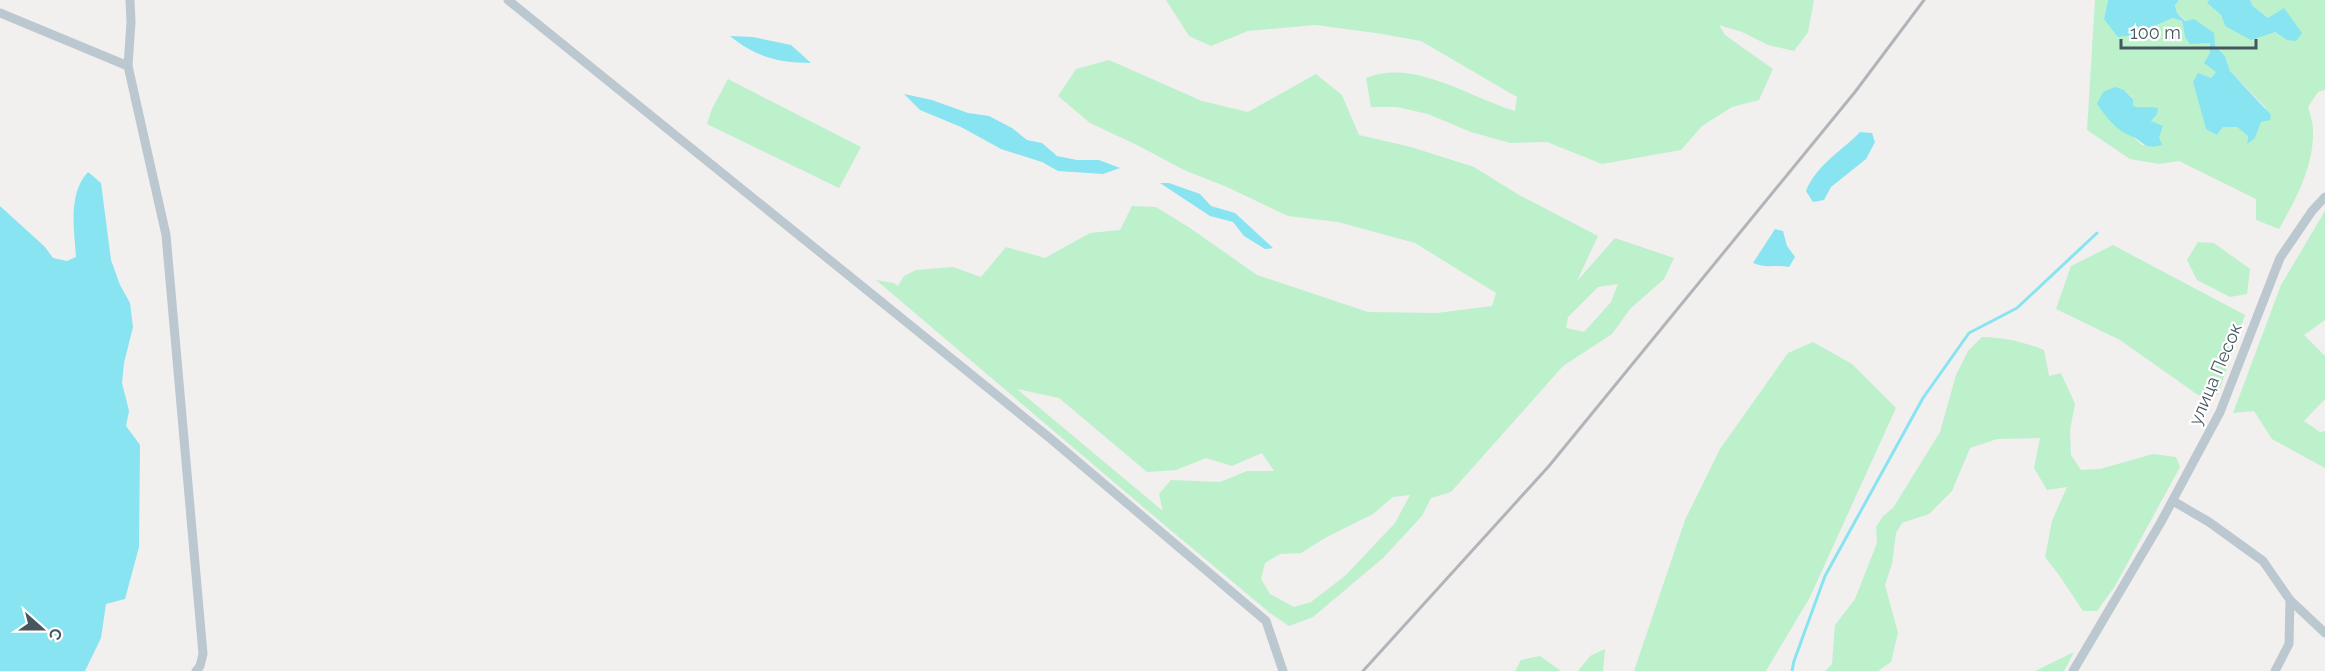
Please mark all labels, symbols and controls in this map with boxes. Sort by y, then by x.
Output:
scale bar [2121,12,2256,50]
text: 100 m [2130,22,2181,43]
street label: улица Песок [2184,320,2246,428]
north arrow [12,599,72,659]
text: С [45,626,66,643]

